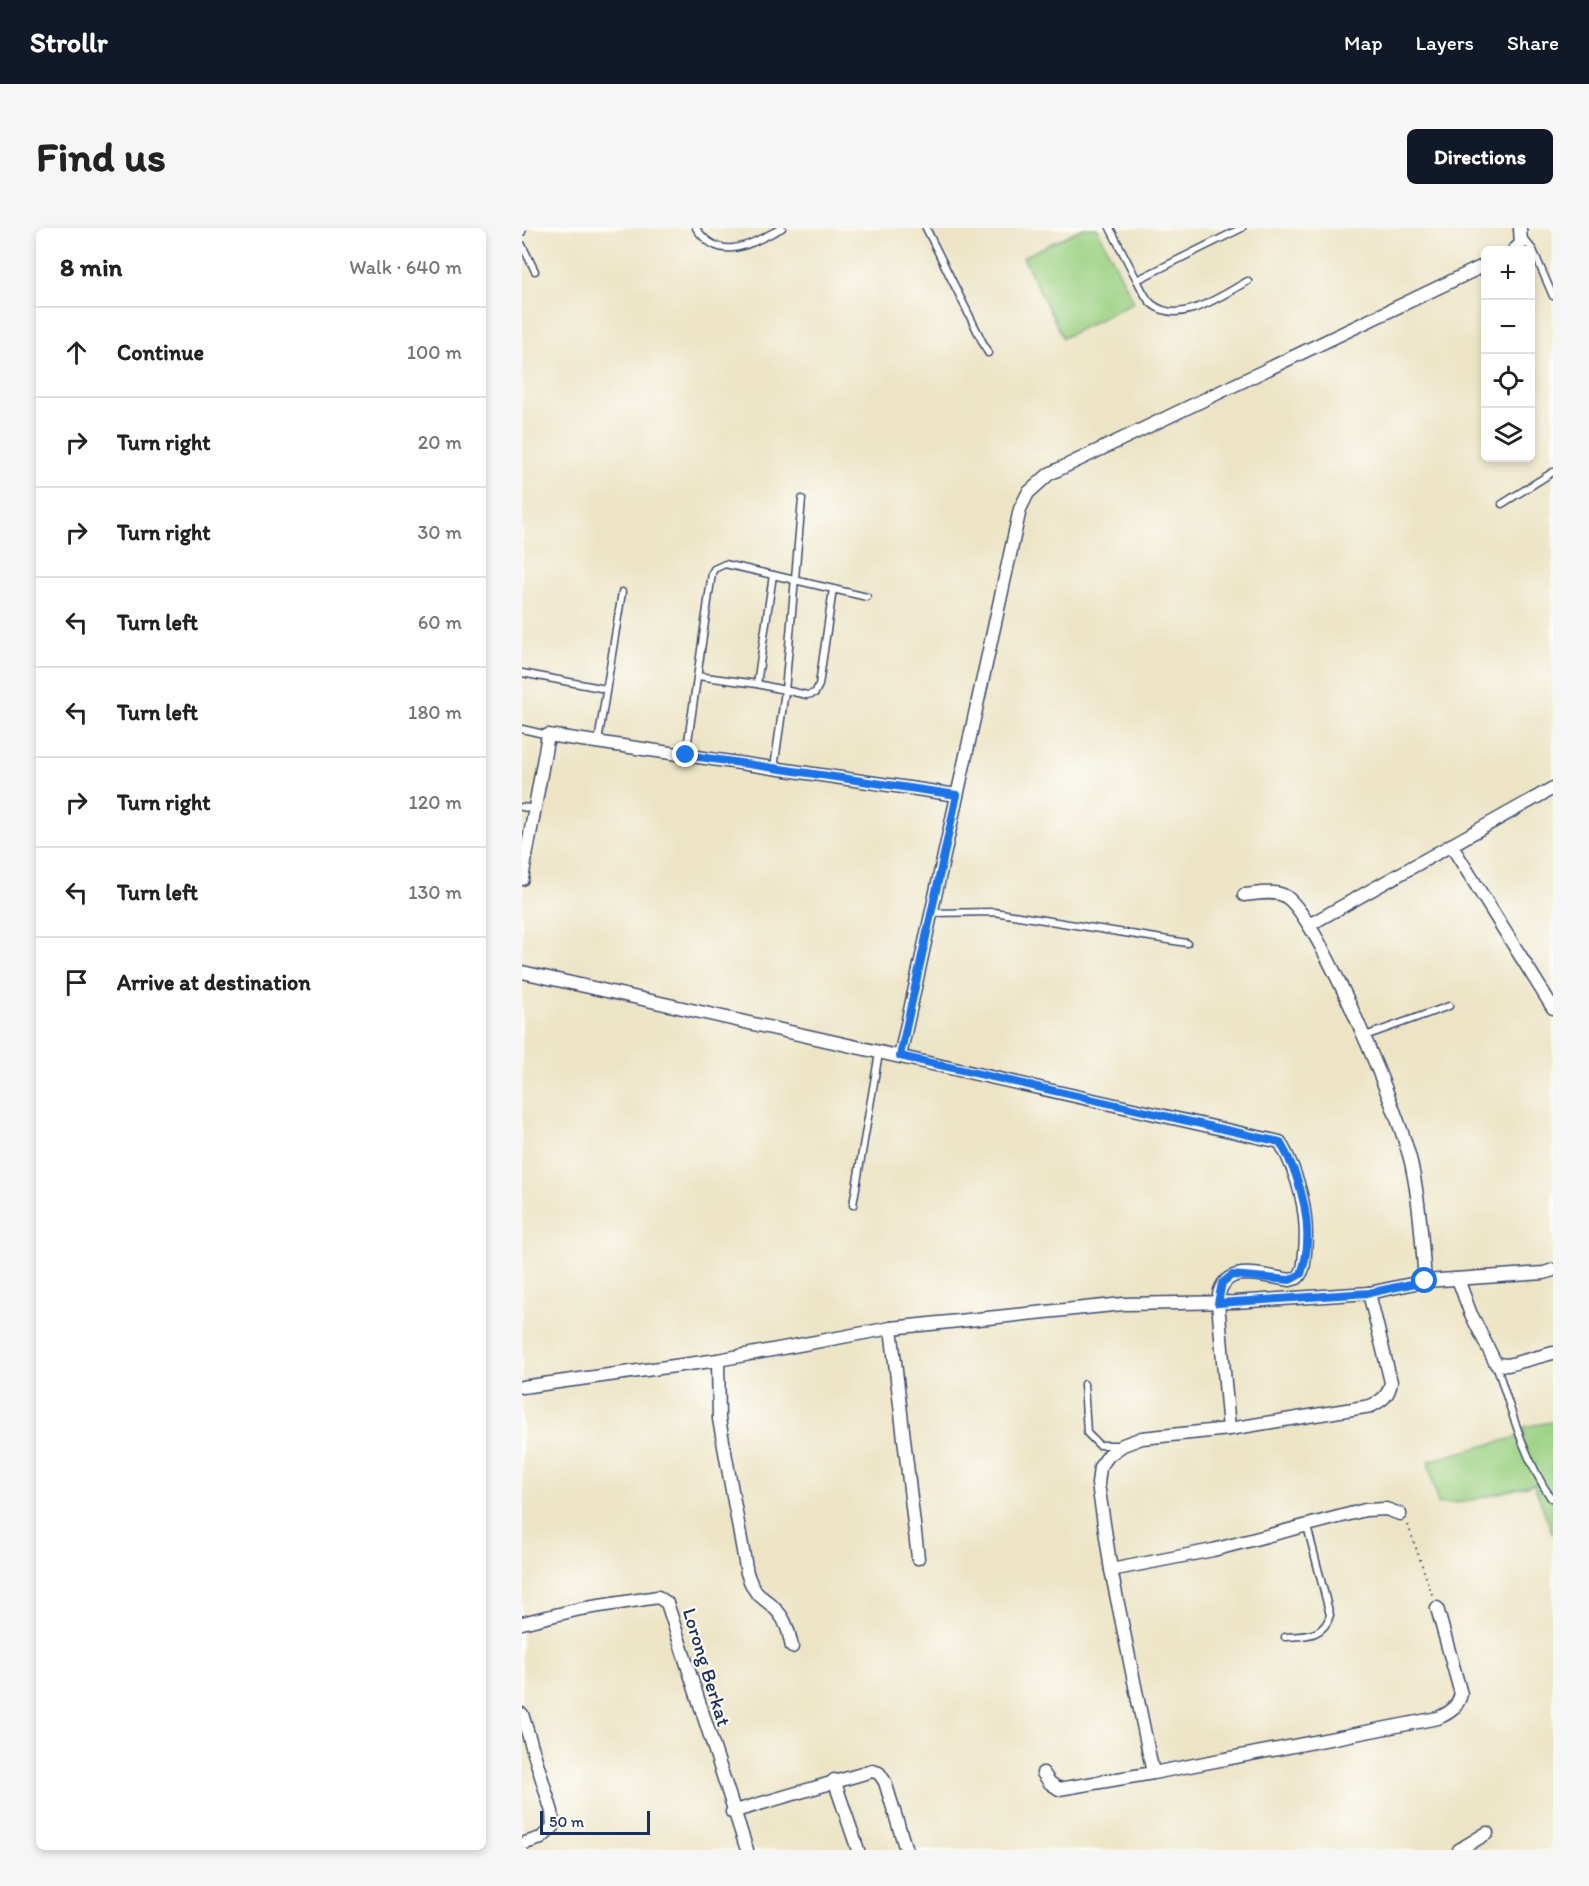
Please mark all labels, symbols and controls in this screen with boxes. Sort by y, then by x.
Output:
text: Strollr [30,25,108,59]
text: Map [1344,30,1383,55]
text: Layers [1416,30,1474,55]
text: Share [1507,30,1559,55]
button: Directions [1407,129,1553,184]
text: Find us [36,131,166,182]
map controls [1481,246,1535,462]
button: + [1481,246,1535,300]
text: 8 min [60,251,122,283]
text: Walk · 640 m [349,255,462,279]
button: − [1481,300,1535,354]
icon: ahead [60,336,93,369]
text: Continue [117,339,204,366]
text: 100 m [407,340,462,364]
button: locate [1481,354,1535,408]
button: layers [1481,408,1535,462]
icon: right [60,426,93,459]
text: Turn right [117,429,211,456]
text: 20 m [418,430,462,454]
icon: right [60,516,93,549]
text: Turn right [117,519,211,546]
text: 30 m [417,520,462,544]
icon: left [60,606,93,639]
text: Turn left [117,609,198,636]
text: 60 m [418,610,462,634]
icon: left [60,696,93,729]
text: Turn left [117,699,198,726]
text: 180 m [408,700,462,724]
route end [672,741,698,767]
icon: right [60,786,93,819]
text: Turn right [117,789,211,816]
text: 120 m [409,790,462,814]
icon: left [60,876,93,909]
text: Turn left [117,879,198,906]
text: 130 m [408,880,462,904]
icon: arrive [60,966,93,999]
text: Arrive at destination [117,969,311,996]
route start [1411,1267,1437,1293]
street label: Lorong Berkat [678,1605,736,1729]
scale bar [540,1808,650,1836]
text: 50 m [549,1812,584,1831]

